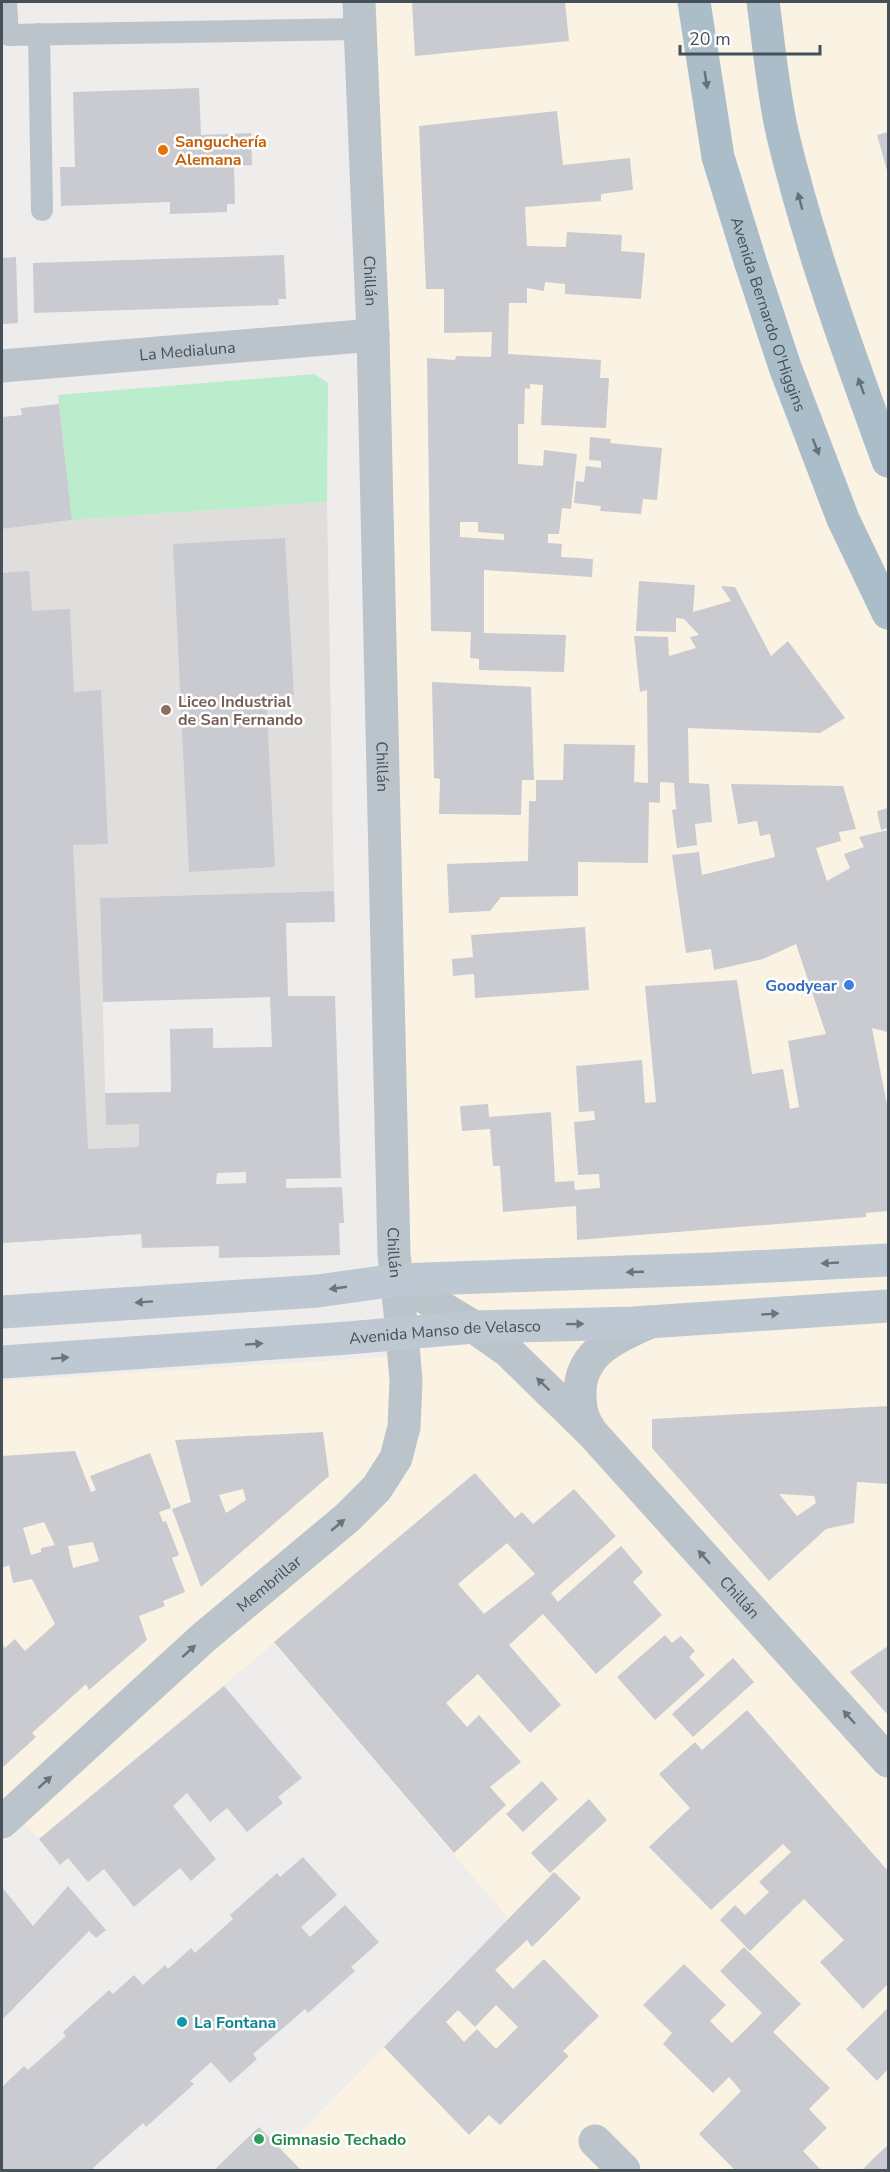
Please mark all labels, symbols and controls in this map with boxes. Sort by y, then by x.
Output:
scale bar [680,18,820,56]
text: 20 m [689,27,731,51]
one-way arrow [702,71,711,90]
place label: Sanguchería Alemana [175,131,267,171]
marker: Sanguchería Alemana [156,143,170,157]
one-way arrow [795,192,804,210]
street label: Avenida Bernardo O'Higgins [725,214,811,415]
street label: Chillán [358,255,382,307]
street label: La Medialuna [139,337,236,366]
one-way arrow [856,377,865,395]
one-way arrow [811,438,821,456]
place label: Liceo Industrial de San Fernando [178,691,303,731]
marker: Liceo Industrial de San Fernando [159,703,173,717]
street label: Chillán [370,741,393,792]
place label: Goodyear [765,975,838,997]
marker: Goodyear [842,978,856,992]
street label: Chillán [381,1227,406,1279]
one-way arrow [821,1259,840,1268]
one-way arrow [626,1267,645,1276]
one-way arrow [329,1284,348,1293]
one-way arrow [134,1298,153,1307]
one-way arrow [760,1309,779,1318]
street label: Avenida Manso de Velasco [348,1315,541,1350]
one-way arrow [565,1319,584,1329]
one-way arrow [245,1340,264,1349]
one-way arrow [50,1354,69,1363]
one-way arrow [536,1377,550,1391]
one-way arrow [330,1519,346,1532]
street label: Membrillar [232,1550,307,1618]
one-way arrow [698,1550,711,1565]
street label: Chillán [714,1571,764,1624]
one-way arrow [181,1645,196,1658]
one-way arrow [843,1710,856,1725]
one-way arrow [37,1775,52,1789]
place label: La Fontana [194,2012,276,2034]
marker: La Fontana [175,2015,189,2029]
place label: Gimnasio Techado [271,2129,406,2151]
marker: Gimnasio Techado [252,2132,266,2146]

